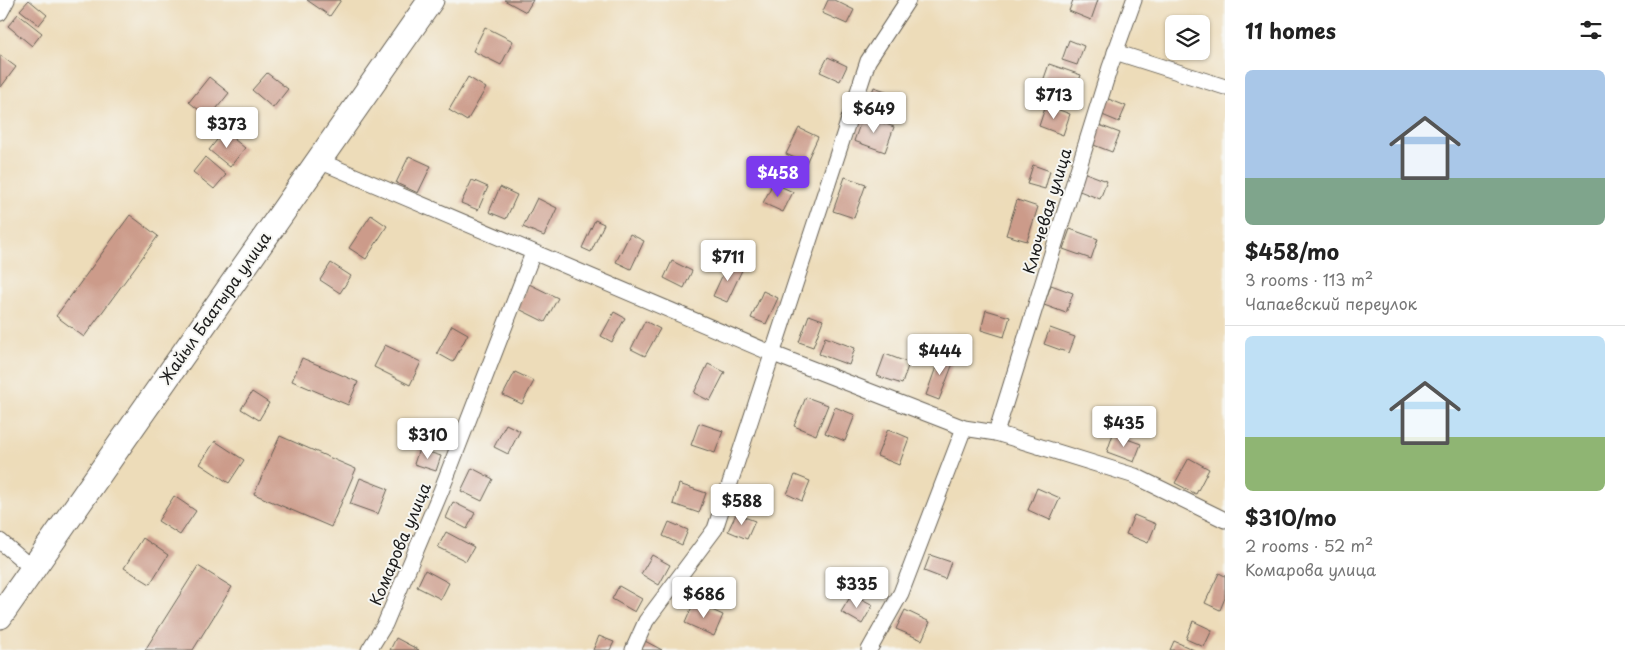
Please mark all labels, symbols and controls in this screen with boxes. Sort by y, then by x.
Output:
text: 11 homes [1245,14,1336,46]
map controls [1165,15,1210,60]
button: layers [1165,15,1210,60]
icon: filters [1577,16,1605,44]
pin: $713 [1024,78,1084,120]
text: $713 [1036,82,1072,106]
pin: $649 [844,92,904,134]
text: $649 [853,96,895,120]
icon: home [1380,103,1470,193]
pin: $373 [197,106,257,149]
text: $373 [207,111,247,135]
street label: Ключевая улица [1016,145,1077,277]
pin: $458 [748,156,808,198]
text: $458 [757,160,799,184]
street label: Жайыл Баатыра улица [152,226,276,389]
text: $458/mo [1245,235,1339,267]
pin: $711 [698,240,758,282]
text: $711 [712,244,744,268]
text: 3 rooms · 113 m² [1245,267,1373,291]
text: Чапаевский переулок [1245,291,1417,315]
pin: $444 [910,334,970,376]
text: $444 [918,338,962,362]
icon: home [1380,368,1470,458]
pin: $435 [1094,406,1154,448]
text: $435 [1103,410,1145,434]
pin: $310 [398,418,458,460]
text: $310 [408,422,448,446]
street label: Комарова улица [362,479,436,609]
pin: $588 [712,484,772,526]
text: $588 [722,488,762,512]
text: $310/mo [1245,501,1336,533]
text: 2 rooms · 52 m² [1245,533,1373,557]
text: Комарова улица [1245,557,1376,581]
pin: $335 [827,566,887,609]
text: $335 [836,571,878,595]
pin: $686 [674,576,734,619]
text: $686 [683,581,725,605]

